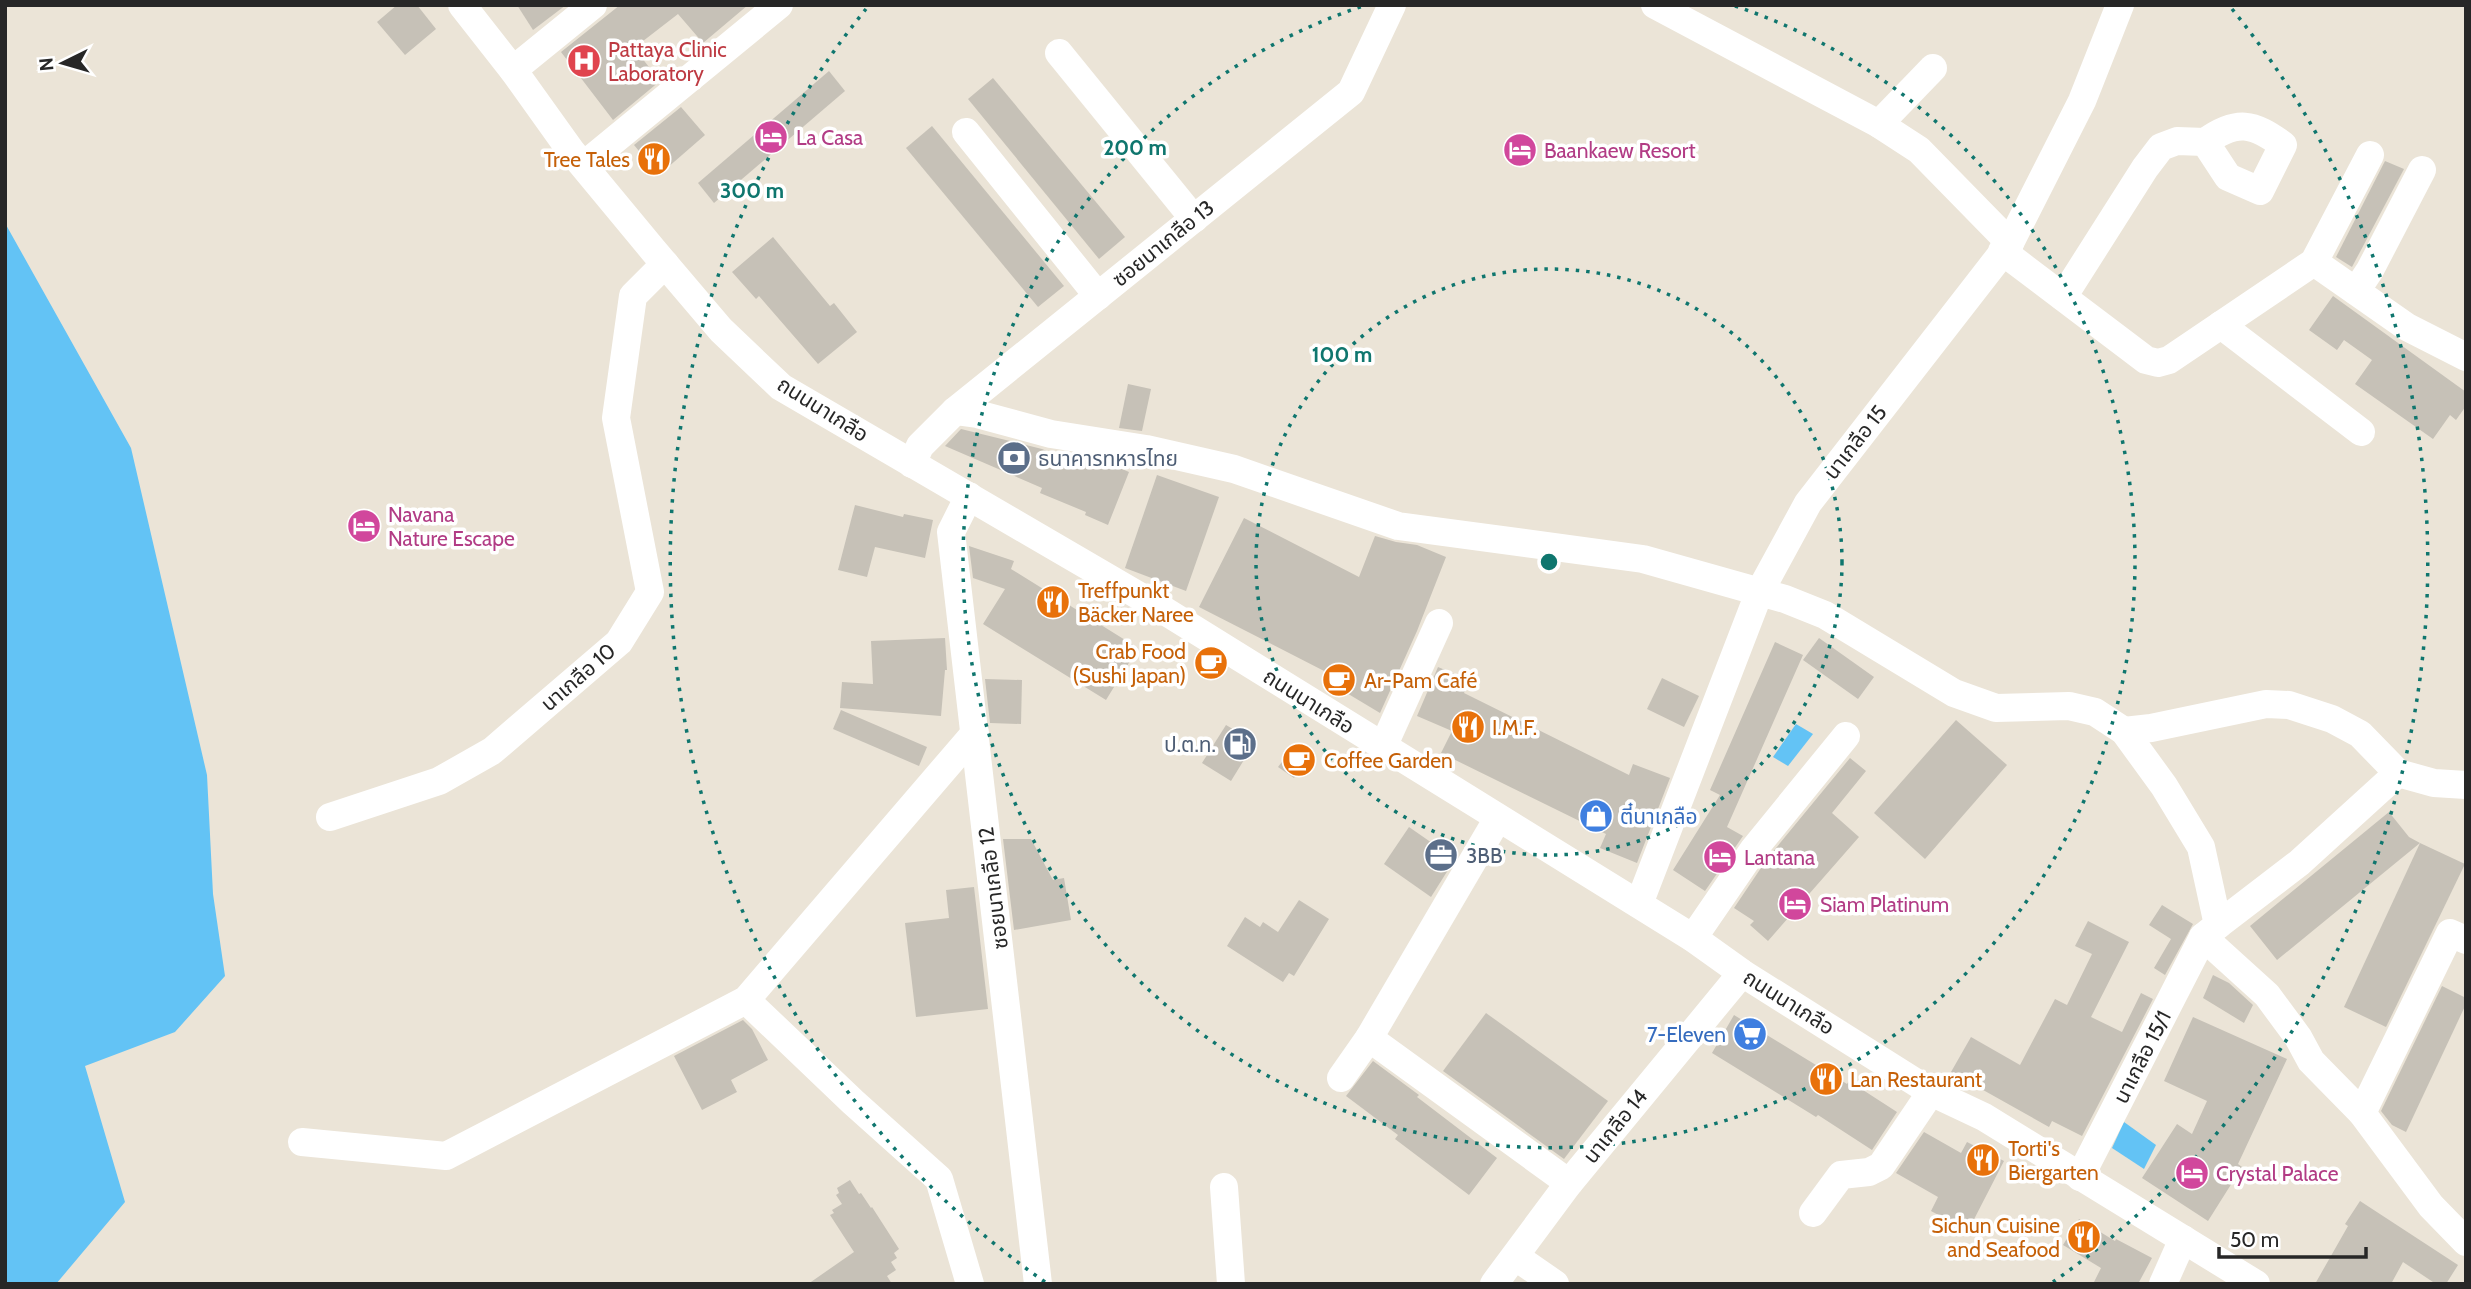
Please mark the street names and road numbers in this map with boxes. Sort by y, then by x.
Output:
street label: ซอยนาเกลือ 13 [1107,194,1219,292]
street label: ถนนนาเกลือ [773,371,873,447]
street label: นาเกลือ 15 [1818,400,1892,484]
street label: นาเกลือ 10 [536,638,620,716]
street label: ถนนนาเกลือ [1259,663,1359,739]
street label: ซอยนาเกลือ 12 [973,825,1013,951]
street label: ถนนนาเกลือ [1739,964,1839,1040]
street label: นาเกลือ 15/1 [2108,1006,2176,1108]
street label: นาเกลือ 14 [1578,1084,1652,1168]

